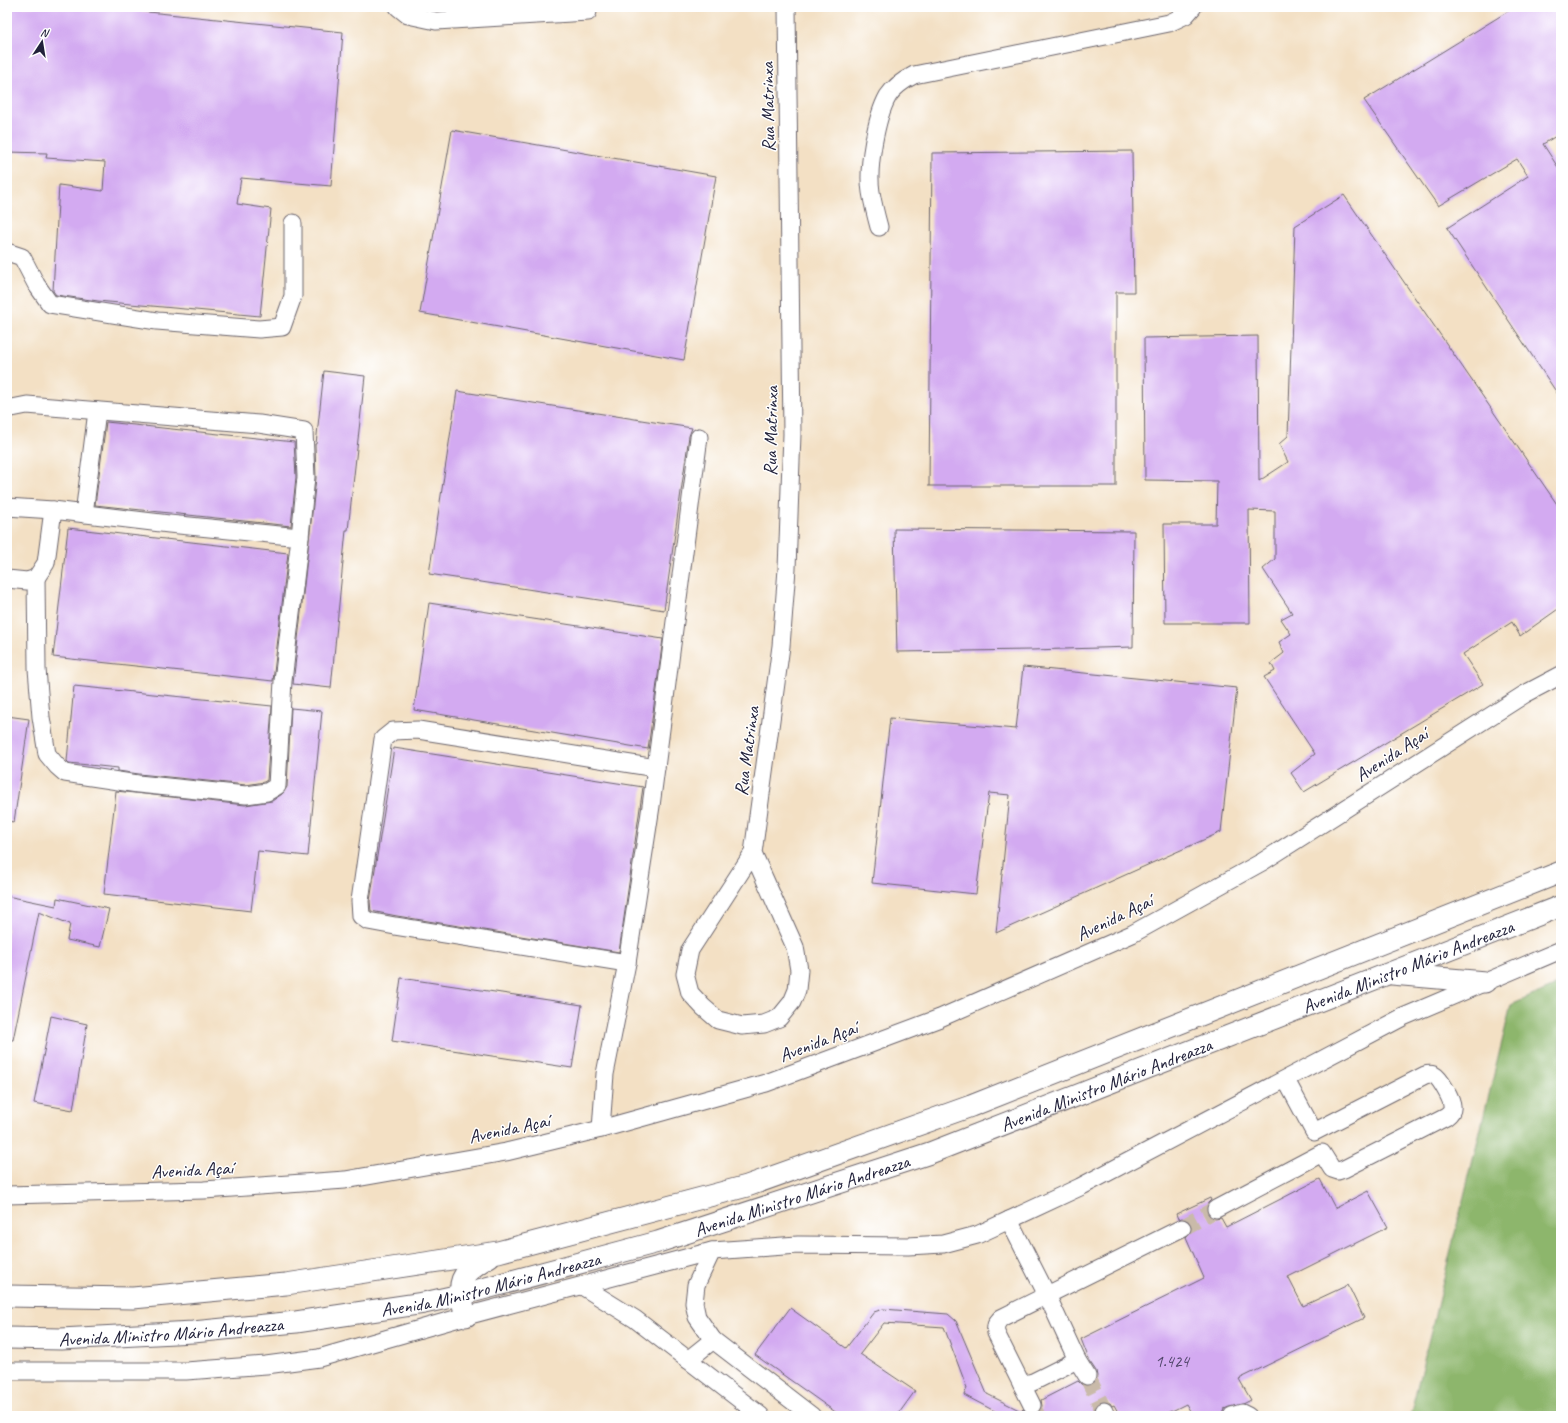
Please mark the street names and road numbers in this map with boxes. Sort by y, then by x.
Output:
street label: Rua Matrinxa [755,61,781,152]
street label: Rua Matrinxa [758,385,784,476]
street label: Rua Matrinxa [729,704,765,797]
street label: Avenida Açaí [1351,720,1436,787]
street label: Avenida Açaí [1072,887,1161,947]
street label: Avenida Ministro Mário Andreazza [1299,914,1518,1019]
street label: Avenida Açaí [776,1014,865,1068]
street label: Avenida Ministro Mário Andreazza [997,1032,1217,1137]
street label: Avenida Açaí [467,1108,556,1149]
street label: Avenida Ministro Mário Andreazza [691,1149,914,1242]
street label: Avenida Açaí [150,1156,238,1184]
street label: Avenida Ministro Mário Andreazza [379,1247,604,1322]
street label: Avenida Ministro Mário Andreazza [58,1312,285,1352]

